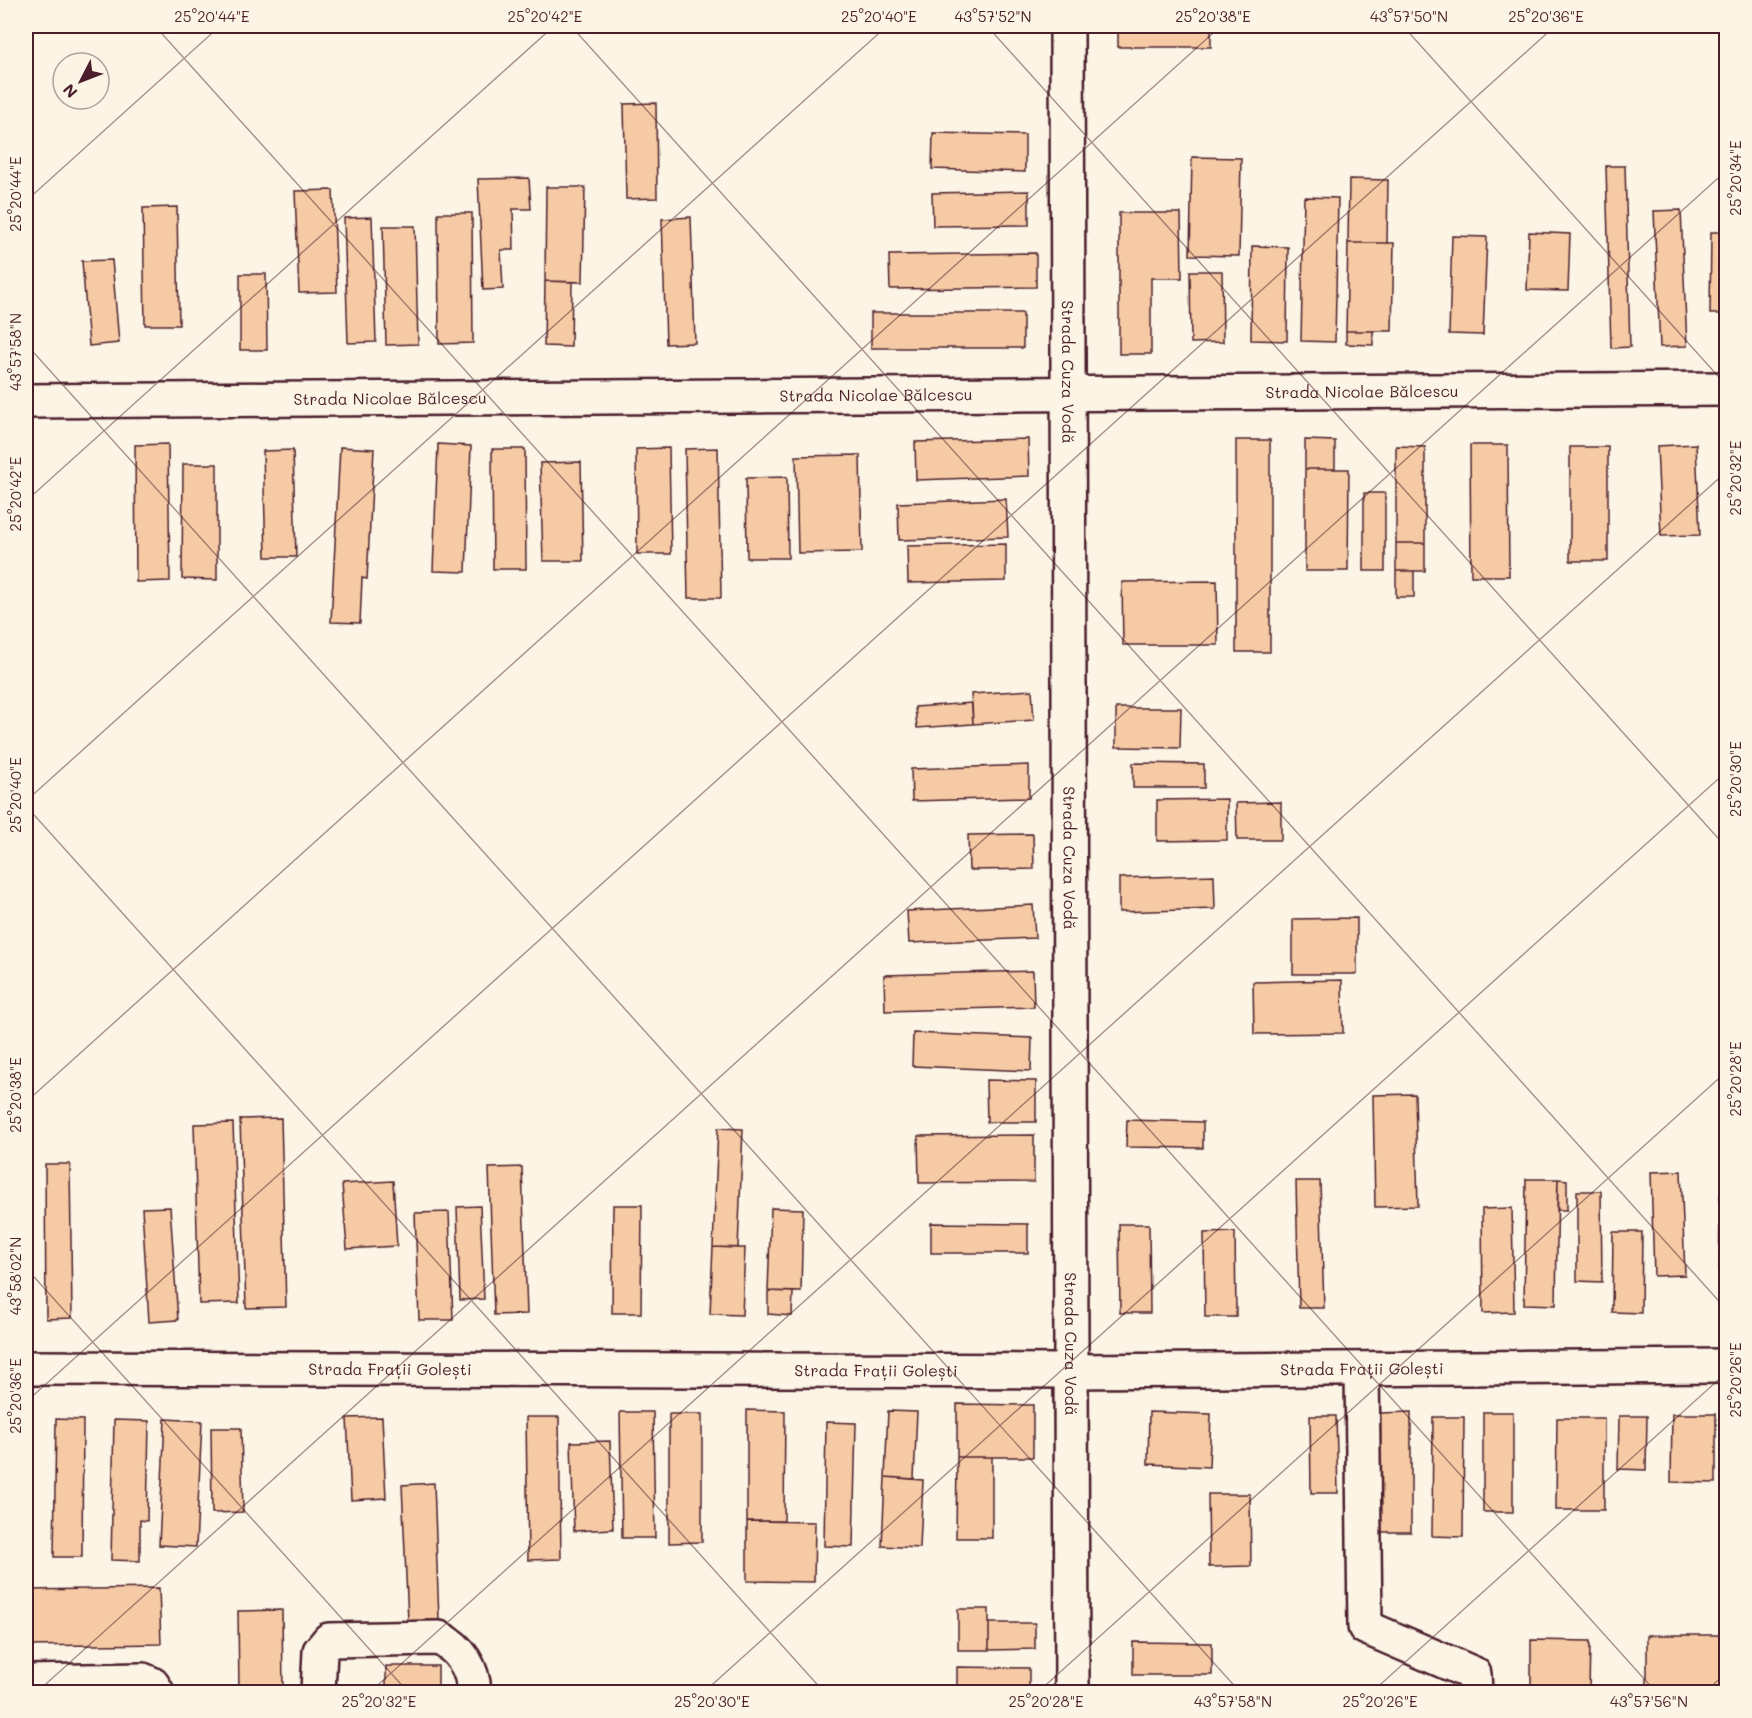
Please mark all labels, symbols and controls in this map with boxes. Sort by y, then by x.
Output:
text: 25°20'44"E [174,6,250,26]
text: 25°20'42"E [508,6,583,26]
text: 25°20'40"E [841,6,917,26]
text: 43°57'52"N [954,6,1032,26]
text: 25°20'38"E [1175,6,1251,26]
text: 43°57'50"N [1370,6,1448,26]
text: 25°20'36"E [1508,6,1584,26]
north arrow [51,51,111,111]
text: N [58,80,81,103]
text: 25°20'34"E [1725,140,1745,216]
text: 25°20'44"E [5,156,25,232]
street label: Strada Cuza Vodă [1058,300,1079,444]
text: 43°57'58"N [5,313,25,391]
street label: Strada Nicolae Bălcescu [1265,380,1459,402]
street label: Strada Nicolae Bălcescu [779,383,973,406]
street label: Strada Nicolae Bălcescu [293,387,487,409]
text: 25°20'32"E [1725,440,1745,515]
text: 25°20'42"E [5,456,25,531]
text: 25°20'30"E [1725,741,1745,817]
text: 25°20'40"E [5,757,25,833]
street label: Strada Cuza Vodă [1059,786,1081,930]
text: 25°20'28"E [1725,1041,1745,1117]
text: 25°20'38"E [5,1057,25,1133]
text: 43°58'02"N [5,1237,25,1315]
street label: Strada Cuza Vodă [1061,1272,1082,1416]
text: 25°20'26"E [1725,1342,1745,1418]
street label: Strada Frații Golești [1280,1357,1444,1380]
text: 25°20'36"E [5,1358,25,1434]
street label: Strada Frații Golești [308,1358,472,1380]
street label: Strada Frații Golești [794,1359,958,1382]
text: 25°20'32"E [342,1691,417,1711]
text: 25°20'30"E [674,1691,750,1711]
text: 25°20'28"E [1008,1691,1084,1711]
text: 43°57'58"N [1194,1691,1272,1711]
text: 25°20'26"E [1342,1691,1418,1711]
text: 43°57'56"N [1610,1691,1688,1711]

